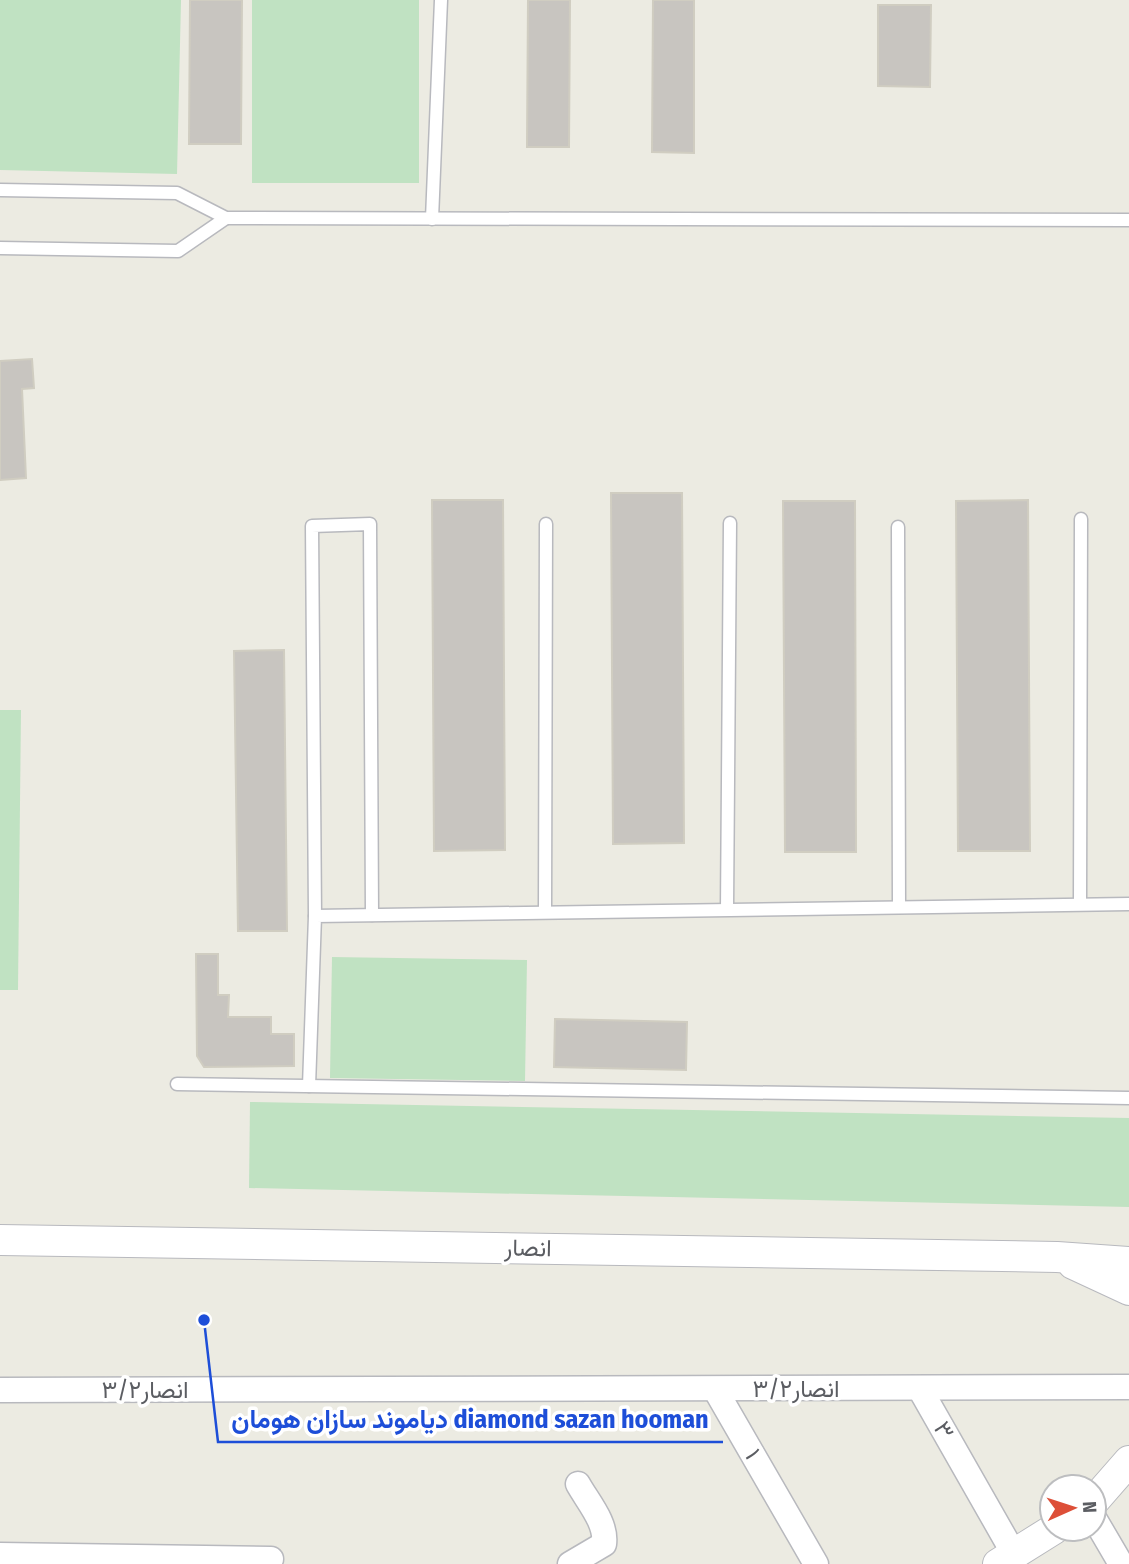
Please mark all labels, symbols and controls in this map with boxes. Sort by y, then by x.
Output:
street label: انصار [503,1234,552,1263]
street label: انصار۳/۲ [752,1375,840,1404]
street label: انصار۳/۲ [101,1376,189,1405]
callout: دیاموند سازان هومان diamond sazan hooman [218,1395,723,1442]
text: دیاموند سازان هومان diamond sazan hooman [231,1404,709,1435]
street label: ۳ [928,1416,960,1444]
street label: ۱ [739,1444,767,1464]
north arrow [1038,1473,1108,1543]
text: N [1078,1501,1101,1513]

